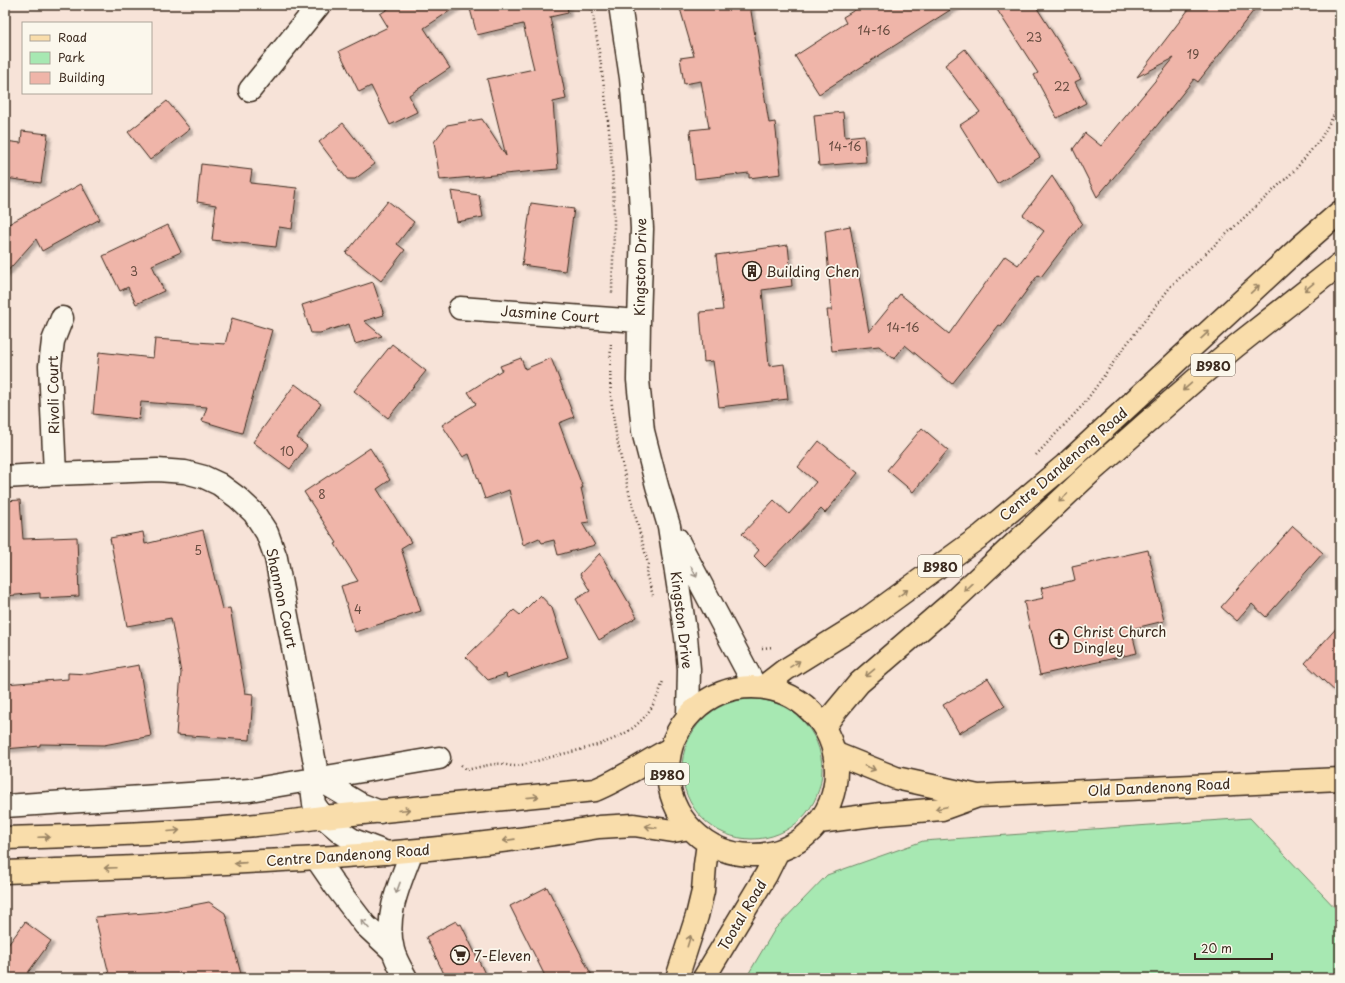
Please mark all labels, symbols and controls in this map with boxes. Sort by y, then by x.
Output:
house number: 14-16 [858,21,890,39]
legend [22,22,152,94]
text: Road [58,28,87,46]
house number: 23 [1026,28,1042,46]
house number: 19 [1187,45,1199,63]
text: Park [58,48,85,66]
text: Building [58,68,105,86]
house number: 22 [1054,77,1070,95]
house number: 14-16 [829,137,861,155]
street label: Kingston Drive [629,218,651,316]
building icon: Building Chen [741,260,763,282]
place label: Building Chen [766,261,859,282]
house number: 3 [130,262,138,280]
one-way arrow [1304,283,1315,292]
one-way arrow [1250,284,1260,294]
street label: Jasmine Court [500,300,600,328]
house number: 14-16 [887,318,919,336]
one-way arrow [1200,331,1210,340]
road number: B980 [1191,354,1235,376]
street label: Rivoli Court [42,355,64,435]
one-way arrow [1181,383,1192,392]
street label: Centre Dandenong Road [994,402,1132,526]
house number: 10 [280,442,294,460]
house number: 8 [318,485,326,503]
one-way arrow [1058,493,1068,503]
house number: 5 [194,541,202,559]
street label: Shannon Court [261,546,303,650]
road number: B980 [918,555,962,577]
one-way arrow [691,566,699,578]
street label: Kingston Drive [666,570,698,670]
one-way arrow [963,583,973,592]
one-way arrow [897,589,908,597]
house number: 4 [354,600,362,618]
place label: Christ Church Dingley [1073,621,1166,658]
church icon: Christ Church Dingley [1048,628,1070,650]
one-way arrow [789,660,801,668]
one-way arrow [865,669,876,678]
road number: B980 [645,763,689,785]
one-way arrow [864,765,877,772]
street label: Old Dandenong Road [1087,773,1231,801]
one-way arrow [526,793,539,800]
one-way arrow [935,804,948,812]
one-way arrow [397,806,410,813]
one-way arrow [645,823,658,831]
one-way arrow [167,828,180,835]
one-way arrow [37,833,50,841]
one-way arrow [502,836,515,844]
street label: Centre Dandenong Road [265,839,431,871]
one-way arrow [234,859,247,866]
one-way arrow [104,864,117,872]
street label: Tootal Road [712,875,772,955]
one-way arrow [394,881,402,893]
one-way arrow [360,919,369,929]
one-way arrow [686,935,693,948]
scale bar [1195,935,1272,961]
text: 20 m [1201,939,1232,957]
supermarket icon: 7-Eleven [449,944,471,966]
place label: 7-Eleven [474,945,531,966]

